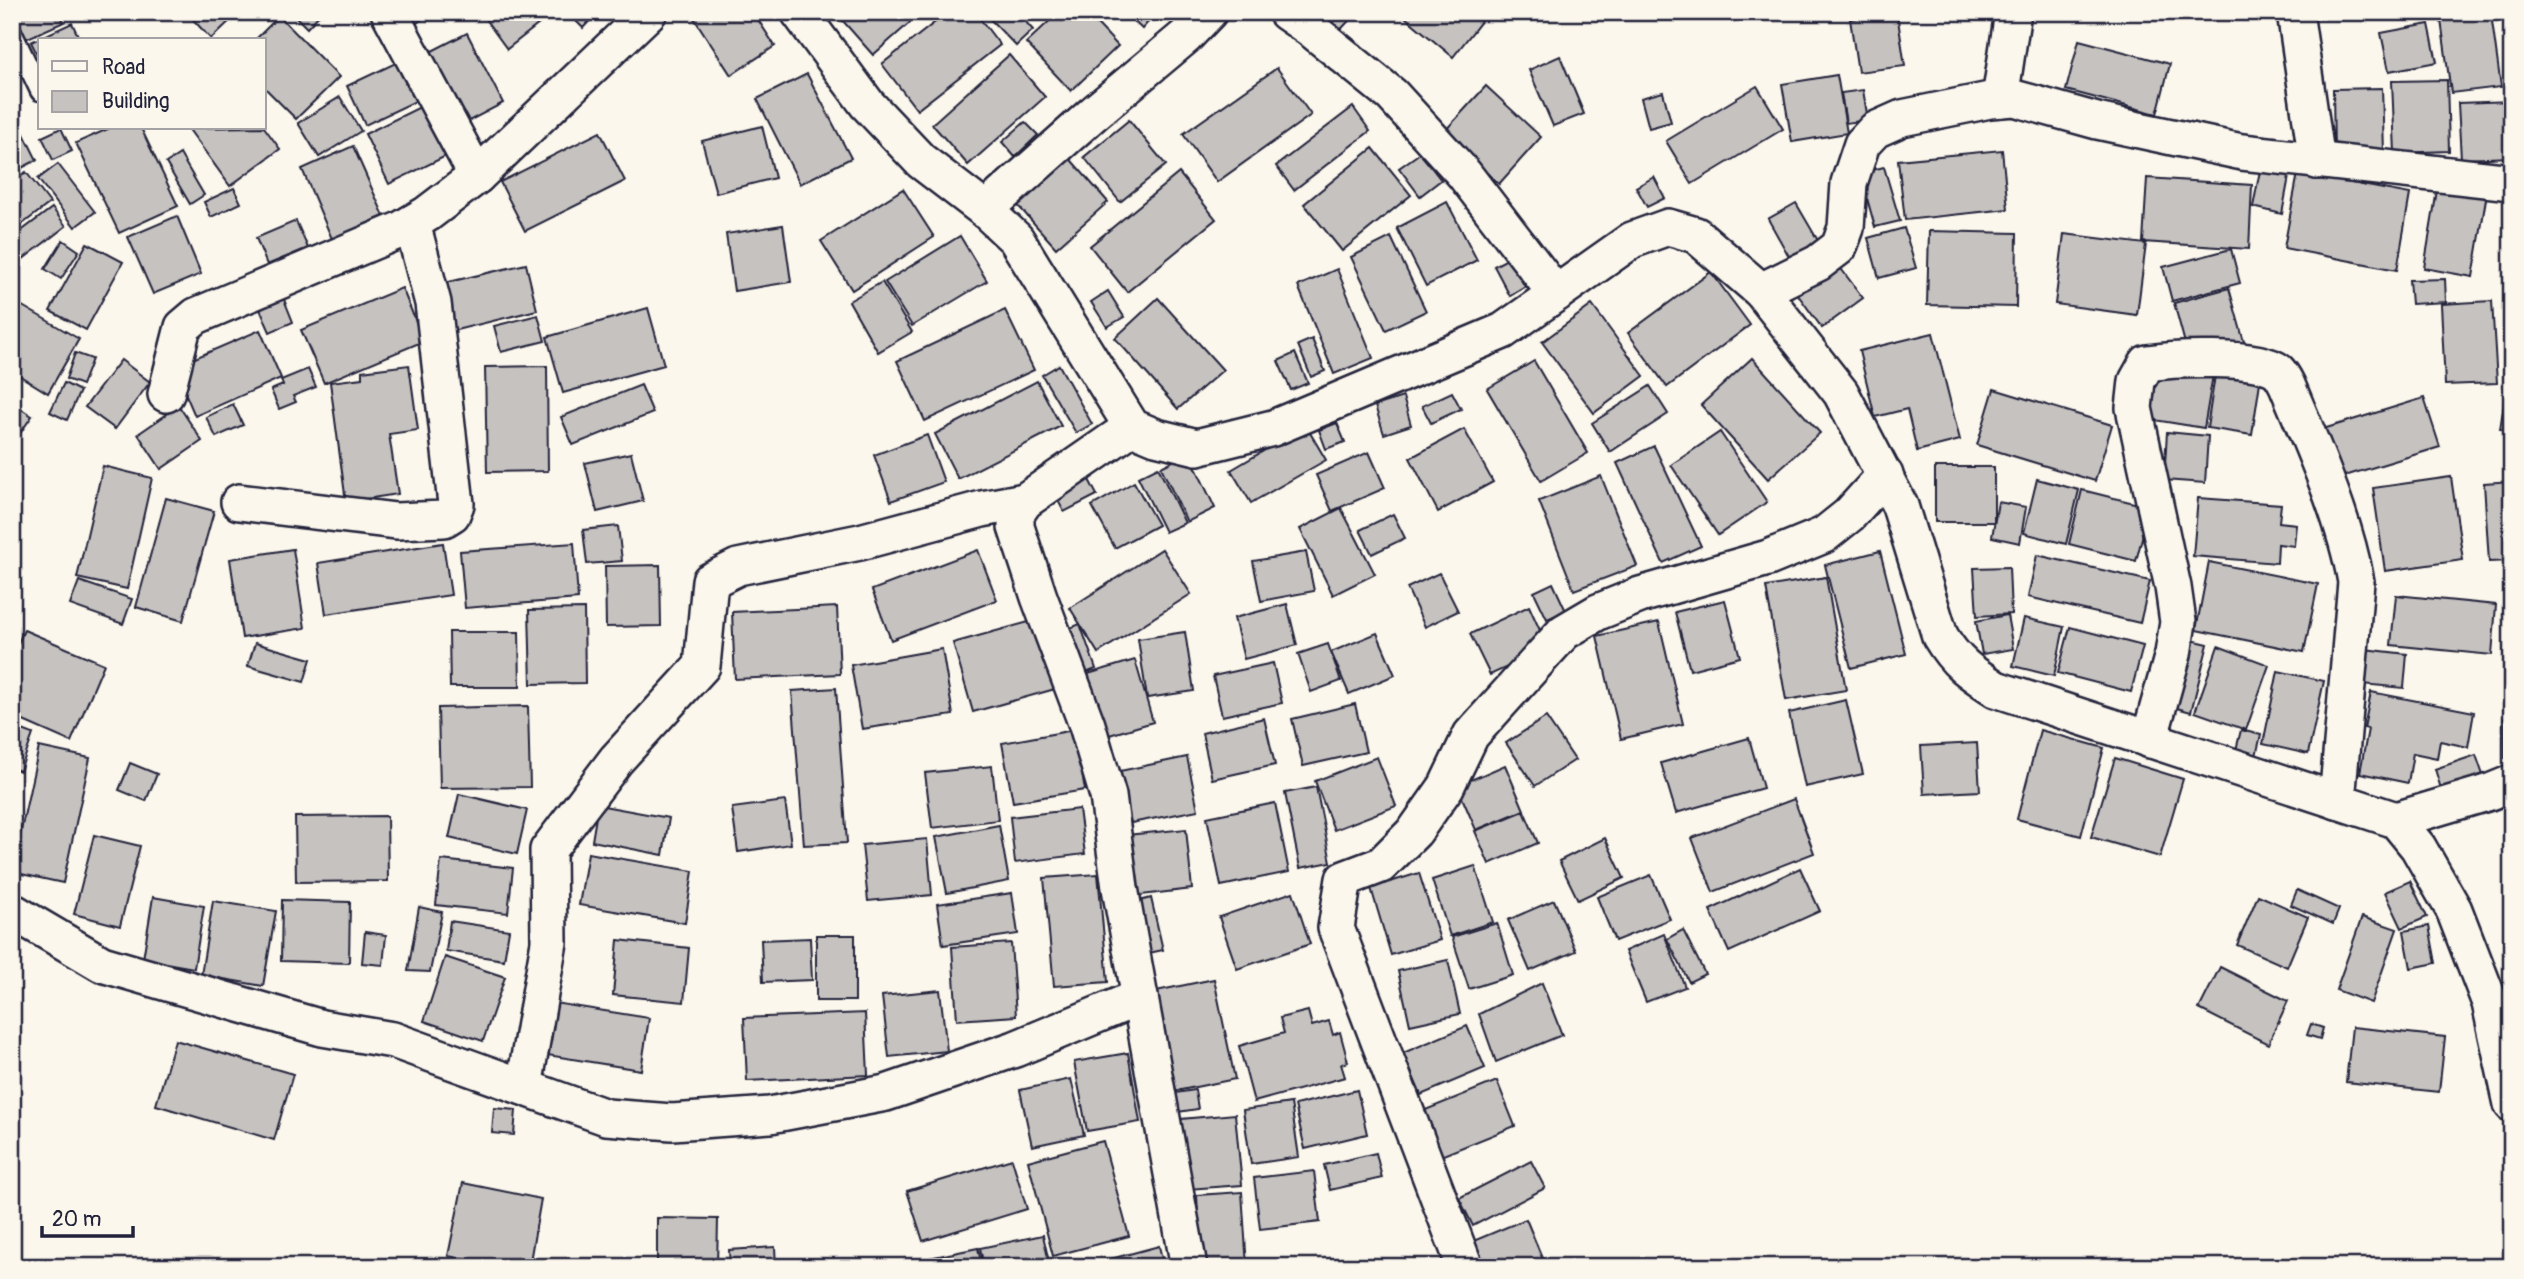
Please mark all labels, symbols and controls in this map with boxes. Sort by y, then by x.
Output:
legend [38,38,266,130]
text: Road [102,54,146,81]
text: Building [102,88,169,115]
scale bar [42,1195,133,1239]
text: 20 m [52,1206,101,1233]

